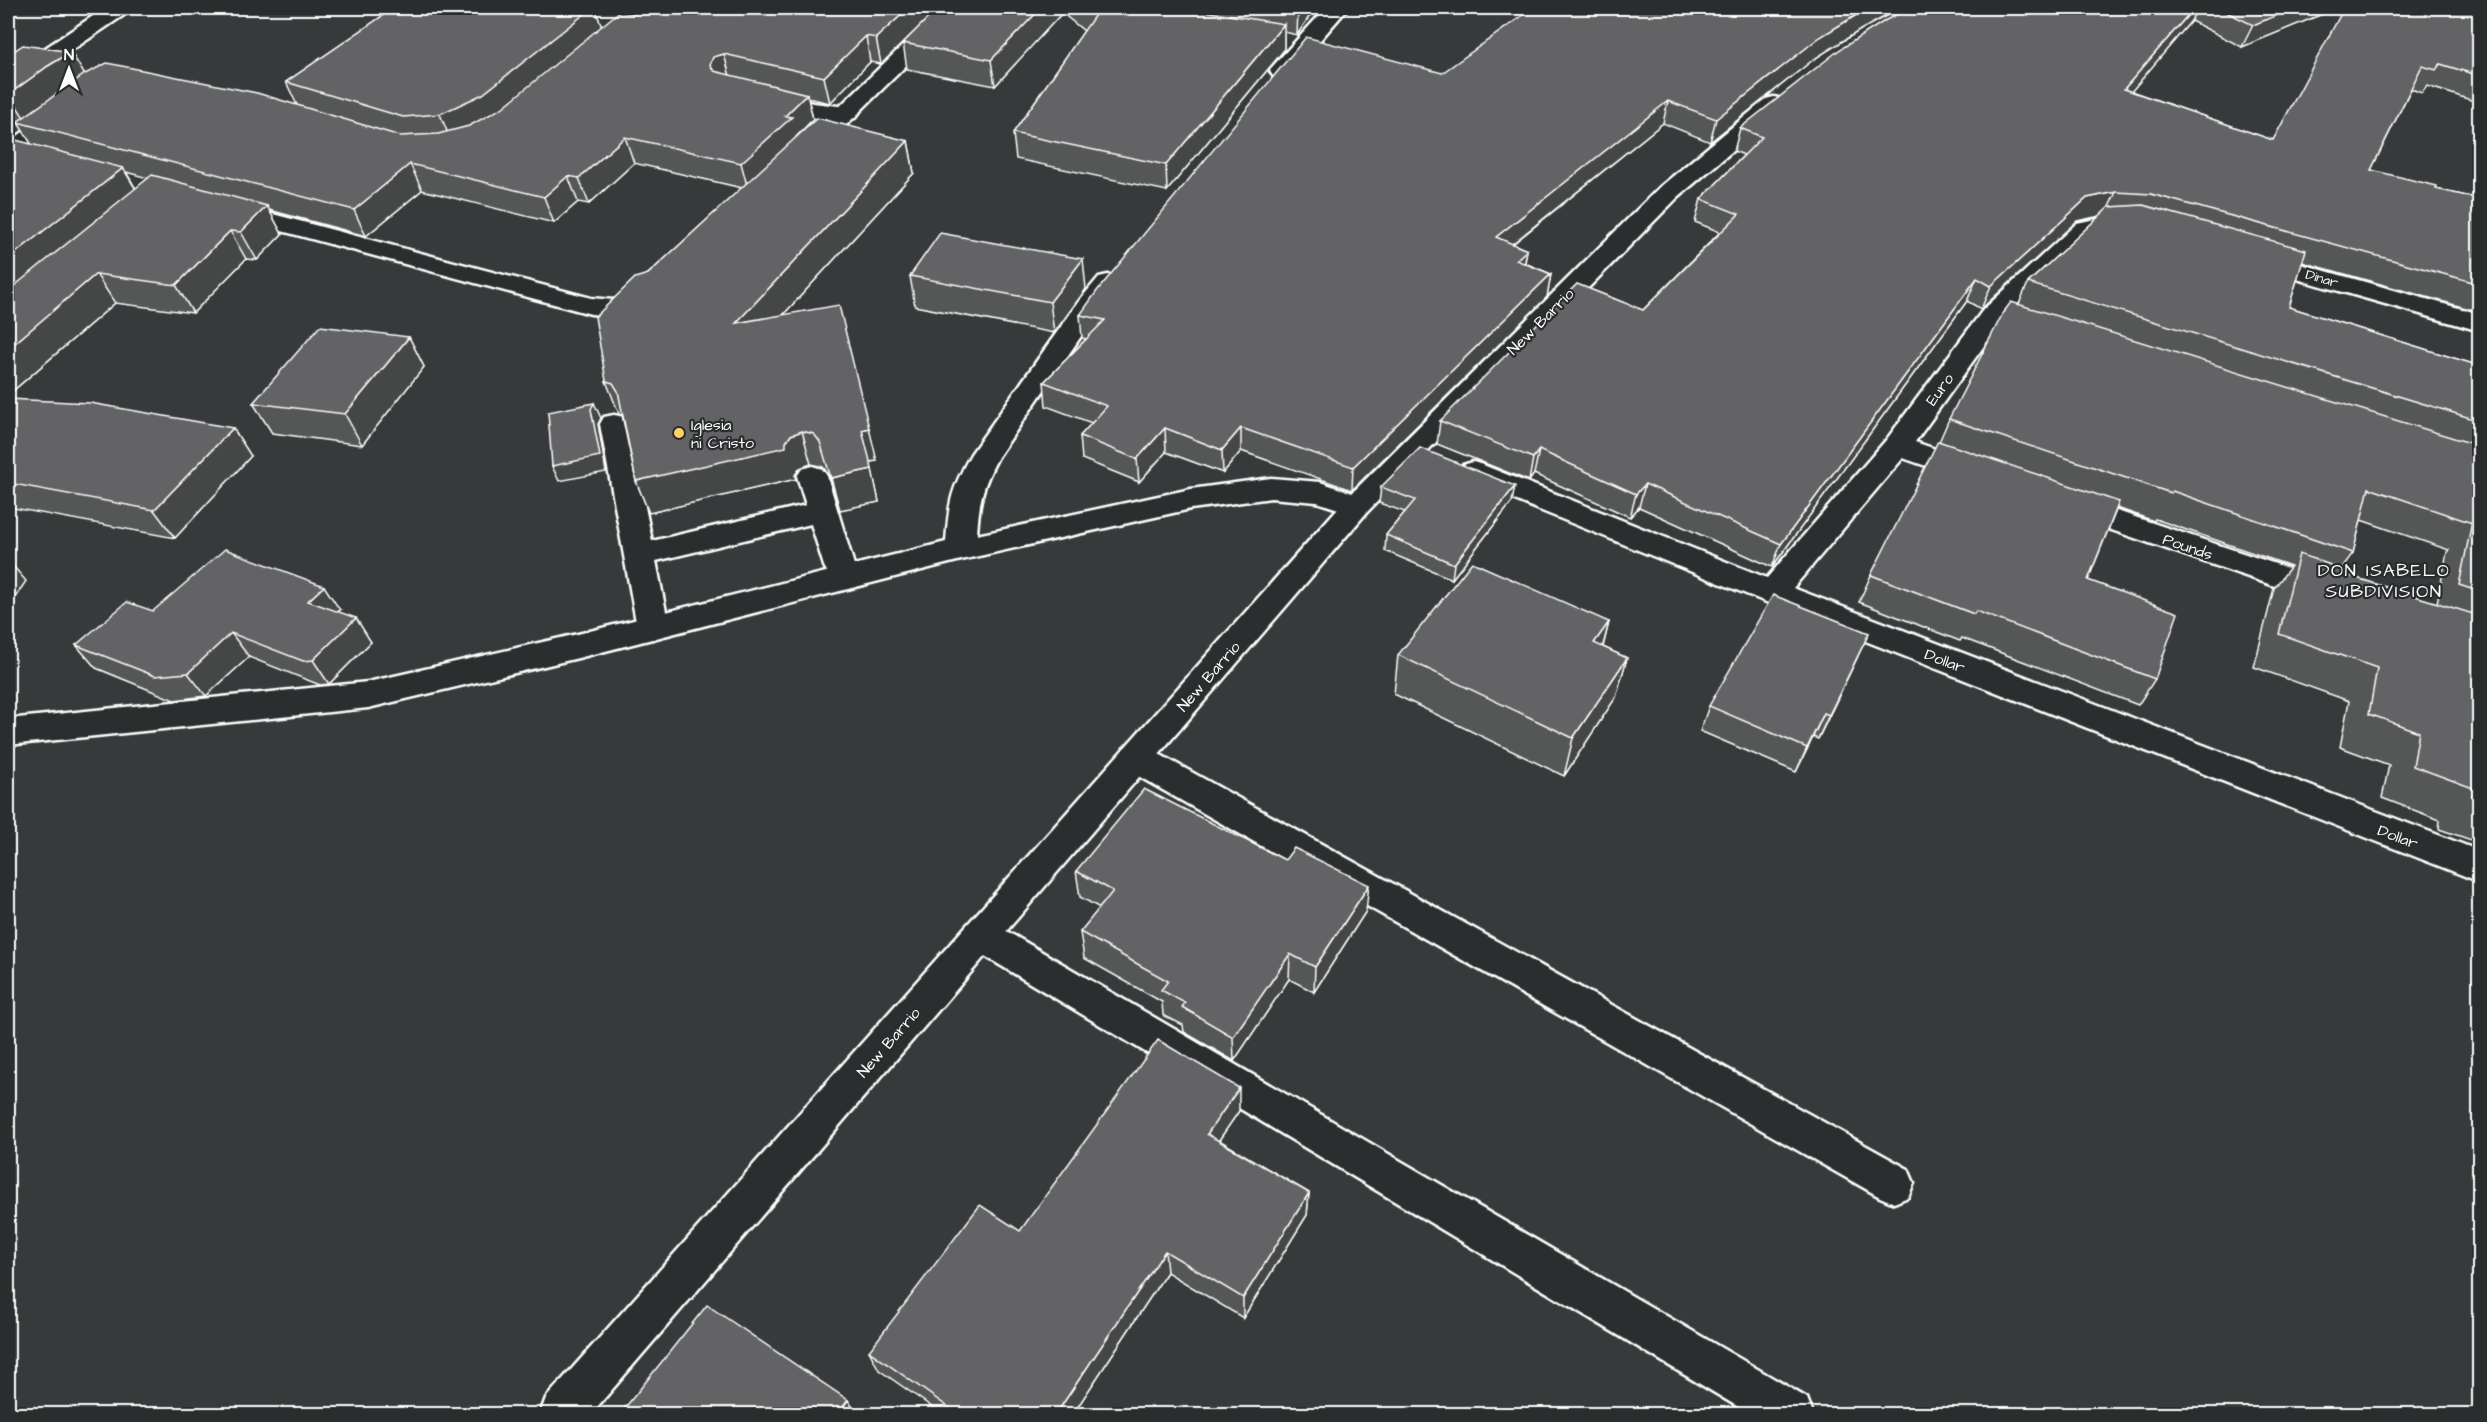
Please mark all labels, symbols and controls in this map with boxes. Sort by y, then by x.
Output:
north arrow [39,39,99,99]
text: N [64,44,74,66]
street label: Dinar [2303,265,2341,293]
street label: New Barrio [1502,283,1579,360]
street label: Euro [1920,369,1959,410]
place label: Iglesia ni Cristo [691,414,754,454]
marker: Iglesia ni Cristo [672,426,686,440]
street label: Pounds [2160,528,2216,566]
district label: DON ISABELO SUBDIVISION [2318,558,2450,604]
street label: New Barrio [1172,637,1245,717]
street label: Dollar [1921,643,1968,679]
street label: Dollar [2374,819,2421,855]
street label: New Barrio [852,1003,925,1083]

